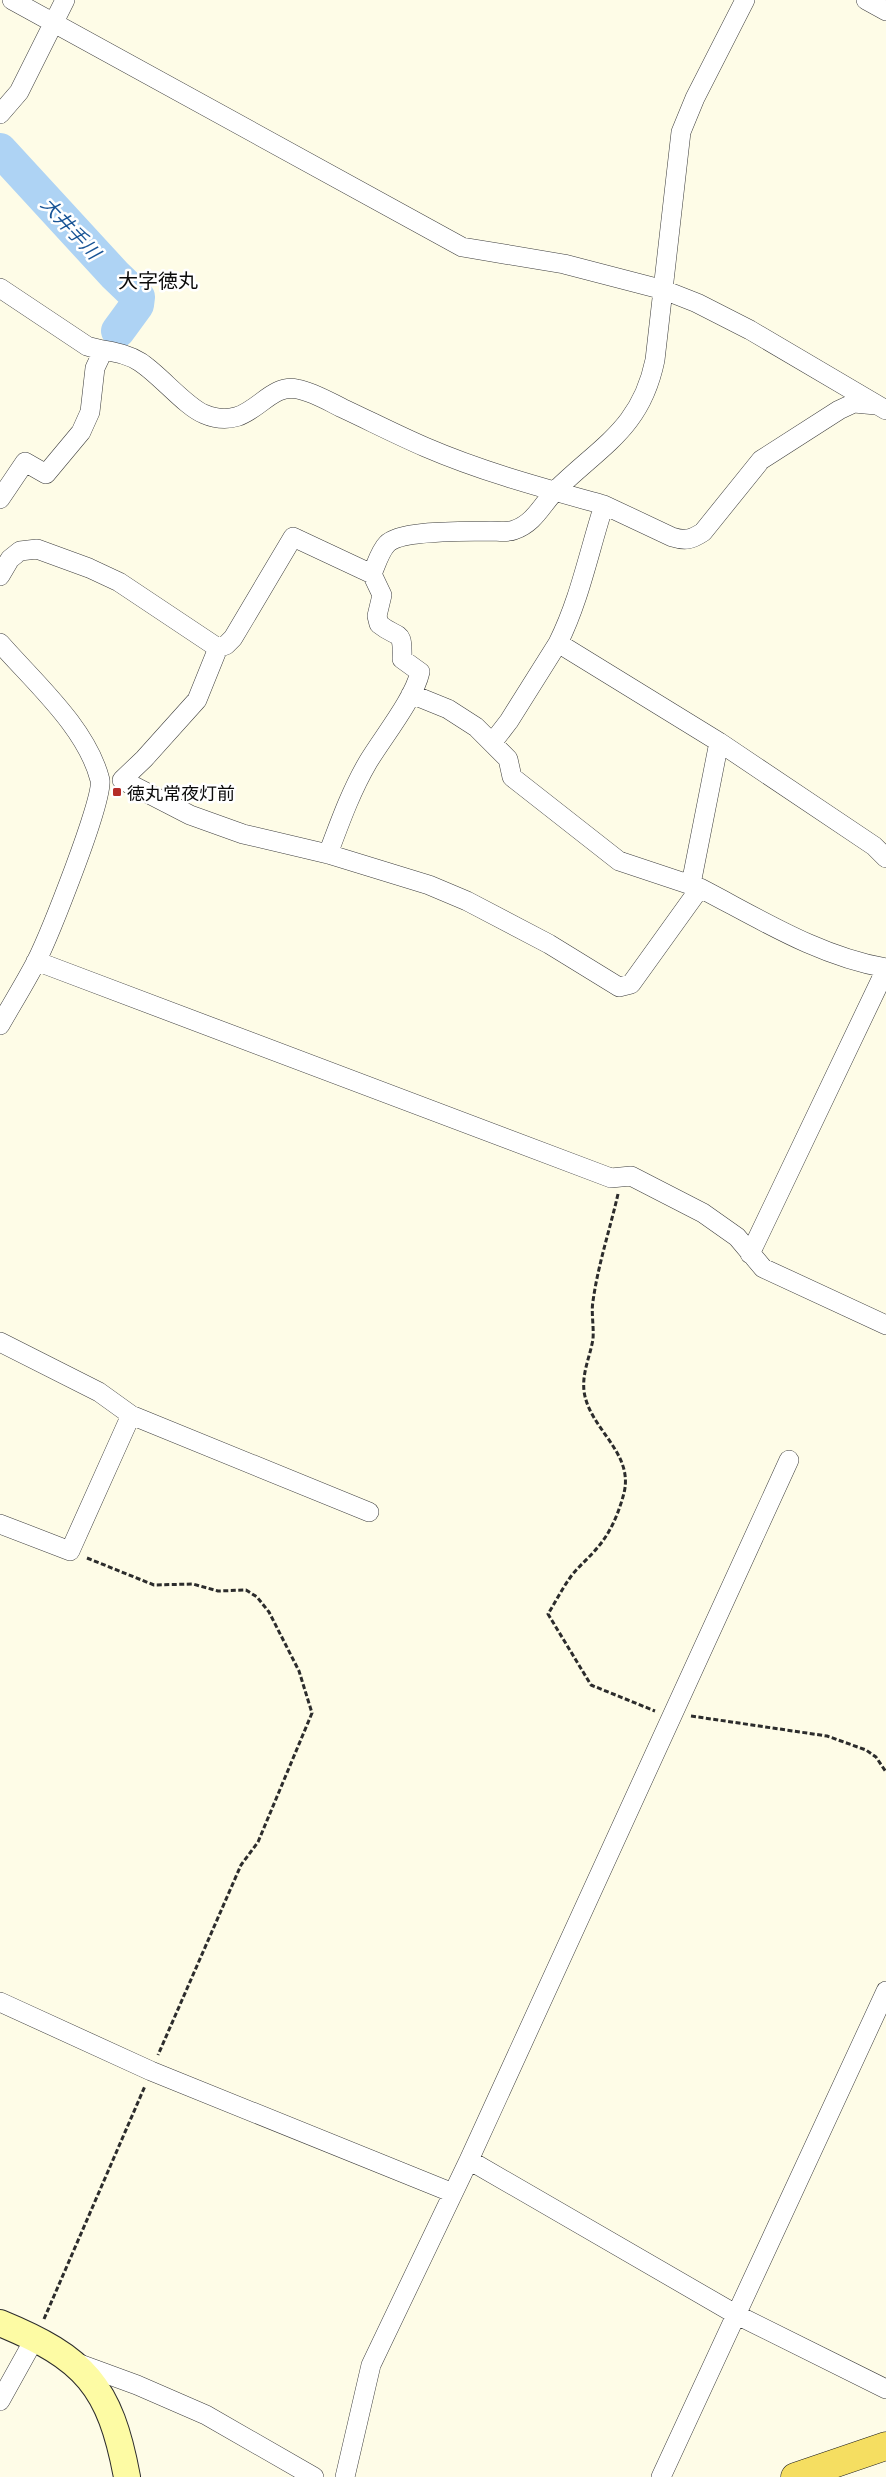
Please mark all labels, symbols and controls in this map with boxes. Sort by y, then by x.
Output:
water label: 大井手川 [36,190,109,265]
district label: 大字徳丸 [118,265,198,294]
place label: 徳丸常夜灯前 [127,779,235,805]
marker: 徳丸常夜灯前 [111,786,123,798]

